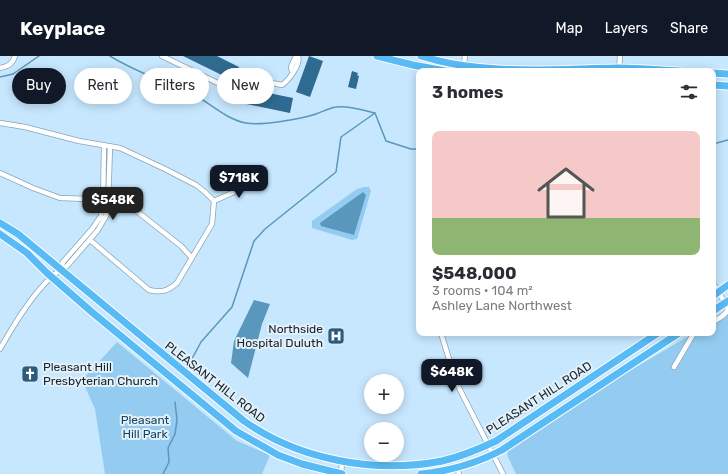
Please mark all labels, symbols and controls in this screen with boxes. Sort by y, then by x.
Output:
text: Keyplace [20,17,105,40]
text: Map [556,20,583,37]
text: Layers [605,20,648,37]
text: Share [670,20,708,37]
chip: Buy [12,68,66,104]
chip: Rent [74,68,132,104]
chip: Filters [140,68,209,104]
chip: New [217,68,274,104]
icon: filters [678,81,700,103]
text: 3 homes [432,82,503,102]
icon: home [530,157,602,229]
pin: $718K [211,165,267,199]
text: $718K [219,170,259,185]
pin: $548K [85,187,141,221]
text: $548K [91,192,135,207]
text: $548,000 [432,263,517,283]
text: 3 rooms · 104 m² [432,283,533,298]
text: Ashley Lane Northwest [432,298,572,313]
place label: Northside Hospital Duluth [237,322,323,350]
hospital icon: Northside Hospital Duluth [326,326,346,346]
street label: PLEASANT HILL ROAD [162,339,268,425]
pin: $648K [424,359,480,393]
street label: PLEASANT HILL ROAD [484,359,594,437]
place label: Pleasant Hill Presbyterian Church [43,360,158,388]
church icon: Pleasant Hill Presbyterian Church [20,364,40,384]
text: $648K [430,364,474,379]
map controls [364,374,404,462]
button: + [364,374,404,414]
park label: Pleasant Hill Park [121,413,170,441]
button: − [364,422,404,462]

